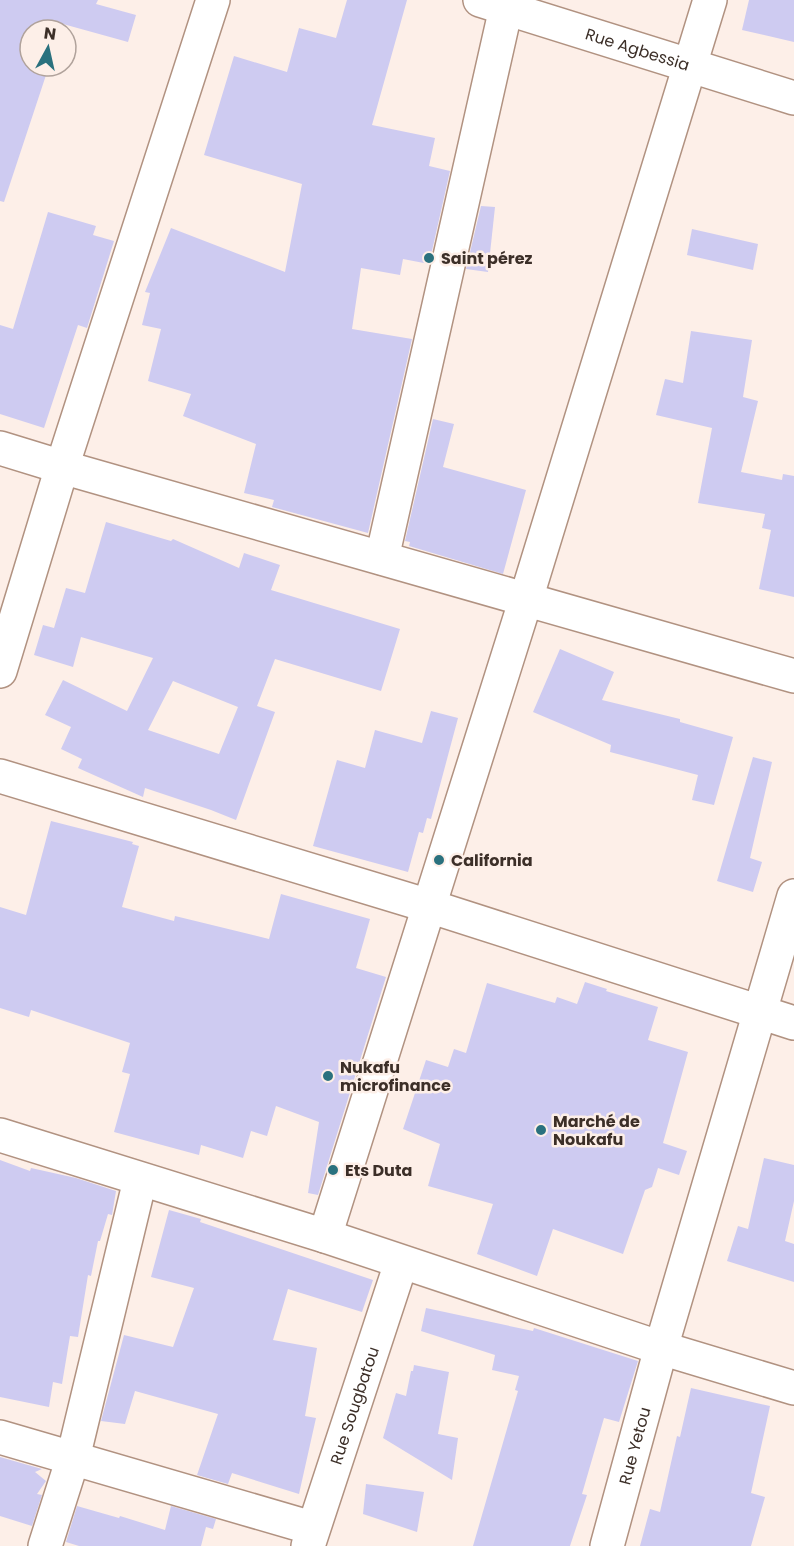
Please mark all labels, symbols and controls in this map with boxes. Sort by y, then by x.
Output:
north arrow [18,18,78,78]
text: N [42,21,58,46]
street label: Rue Agbessia [583,22,693,76]
place label: Saint pérez [441,247,533,270]
marker: Saint pérez [422,251,436,265]
place label: California [451,849,533,872]
marker: California [432,853,446,867]
place label: Nukafu microfinance [340,1056,451,1097]
marker: Nukafu microfinance [321,1069,335,1083]
place label: Marché de Noukafu [553,1110,640,1151]
marker: Marché de Noukafu [534,1123,548,1137]
place label: Ets Duta [345,1159,412,1182]
marker: Ets Duta [326,1163,340,1177]
street label: Rue Sougbatou [324,1343,384,1467]
street label: Rue Yetou [613,1404,656,1487]

